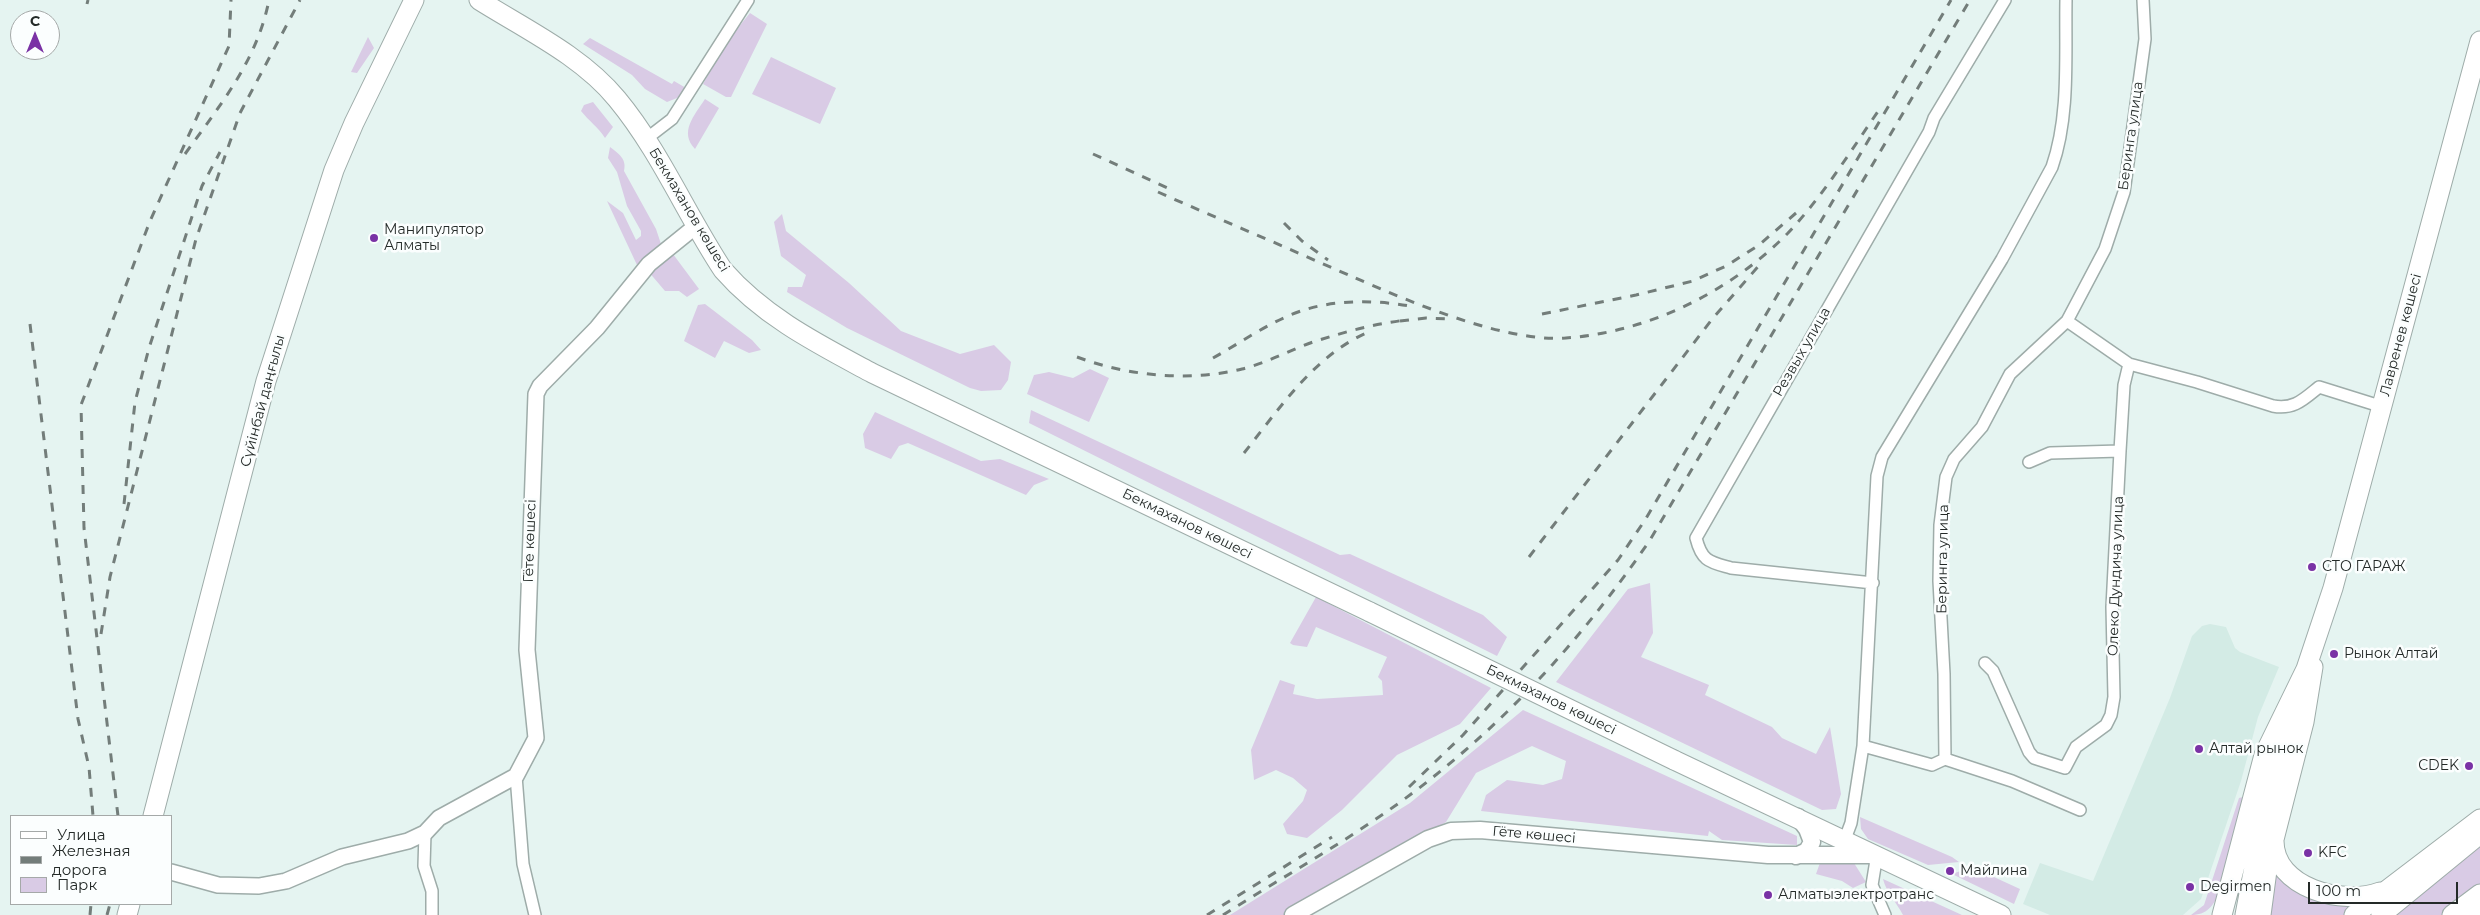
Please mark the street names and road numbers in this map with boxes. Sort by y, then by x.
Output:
street label: Беринга улица [2115,81,2147,191]
street label: Бекмаханов көшесі [645,145,733,275]
street label: Лавренев көшесі [2377,272,2425,398]
street label: Резвых улица [1770,304,1834,400]
street label: Сүйінбай даңғылы [237,333,289,469]
street label: Бекмаханов көшесі [1119,485,1255,563]
street label: Олеко Дундича улица [2105,496,2127,656]
street label: Гёте көшесі [520,499,540,583]
street label: Беринга улица [1934,504,1952,614]
street label: Бекмаханов көшесі [1483,661,1619,739]
street label: Гёте көшесі [1492,823,1576,847]

